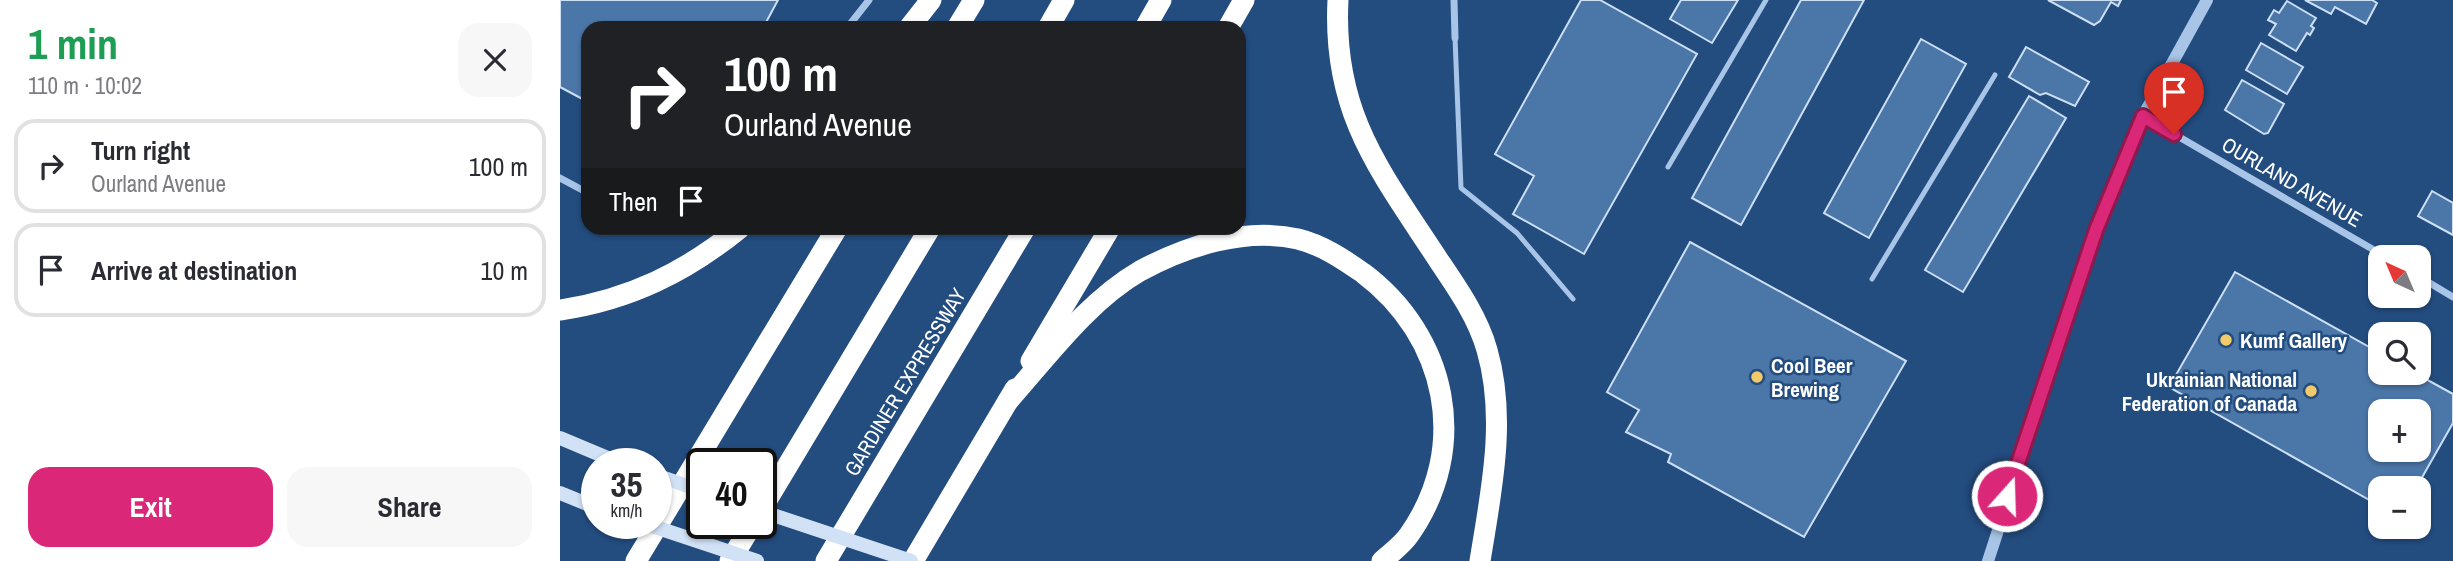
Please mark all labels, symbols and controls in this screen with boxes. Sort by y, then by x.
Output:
text: 1 min [28,16,118,72]
button: close [458,23,532,97]
text: 100 m [724,40,838,106]
icon: right [609,49,700,140]
pin [2144,62,2204,134]
text: 110 m · 10:02 [28,70,142,101]
icon: arrive [2155,73,2193,111]
text: Ourland Avenue [724,103,912,146]
street label: OURLAND AVENUE [2217,130,2367,234]
text: Turn right [91,133,190,168]
icon: right [32,147,70,185]
text: 100 m [469,149,528,184]
text: Ourland Avenue [91,168,226,199]
icon: arrive [672,182,710,220]
text: Then [609,184,658,219]
north arrow [2368,245,2431,308]
map controls [2368,245,2431,539]
icon: arrive [32,251,70,289]
text: Arrive at destination [91,253,297,288]
text: 10 m [481,253,528,288]
street label: GARDINER EXPRESSWAY [837,282,973,481]
button: search [2368,322,2431,385]
place label: Kumf Gallery [2240,326,2348,355]
marker: Kumf Gallery [2218,332,2234,348]
place label: Cool Beer Brewing [1771,351,1853,404]
place label: Ukrainian National Federation of Canada [2122,365,2297,418]
marker: Cool Beer Brewing [1749,369,1765,385]
marker: Ukrainian National Federation of Canada [2303,383,2319,399]
button: + [2368,399,2431,462]
speed limit sign: 40 [686,448,777,539]
position arrow [1970,459,2044,533]
text: 35 [611,461,642,508]
button: Exit [28,467,273,547]
button: Share [287,467,532,547]
button: − [2368,476,2431,539]
text: km/h [611,498,643,523]

